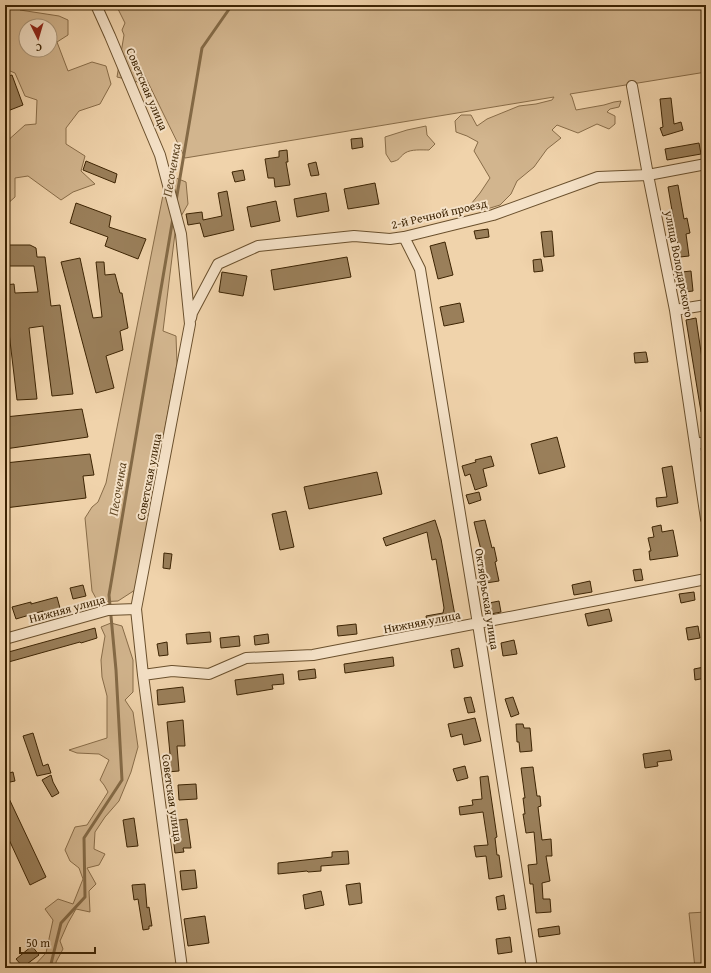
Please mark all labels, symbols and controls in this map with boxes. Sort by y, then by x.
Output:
north arrow [18,18,58,58]
text: С [35,40,43,56]
street label: Советская улица [122,45,173,133]
water label: Песоченка [157,142,186,198]
street label: 2-й Речной проезд [389,194,489,233]
street label: улица Володарского [661,208,698,319]
street label: Советская улица [132,432,165,522]
water label: Песоченка [103,461,132,517]
street label: Октябрьская улица [471,547,504,651]
street label: Нижняя улица [27,590,107,627]
street label: Нижняя улица [382,606,462,637]
street label: Советская улица [158,753,187,843]
scale bar [20,929,95,955]
text: 50 m [26,934,50,951]

